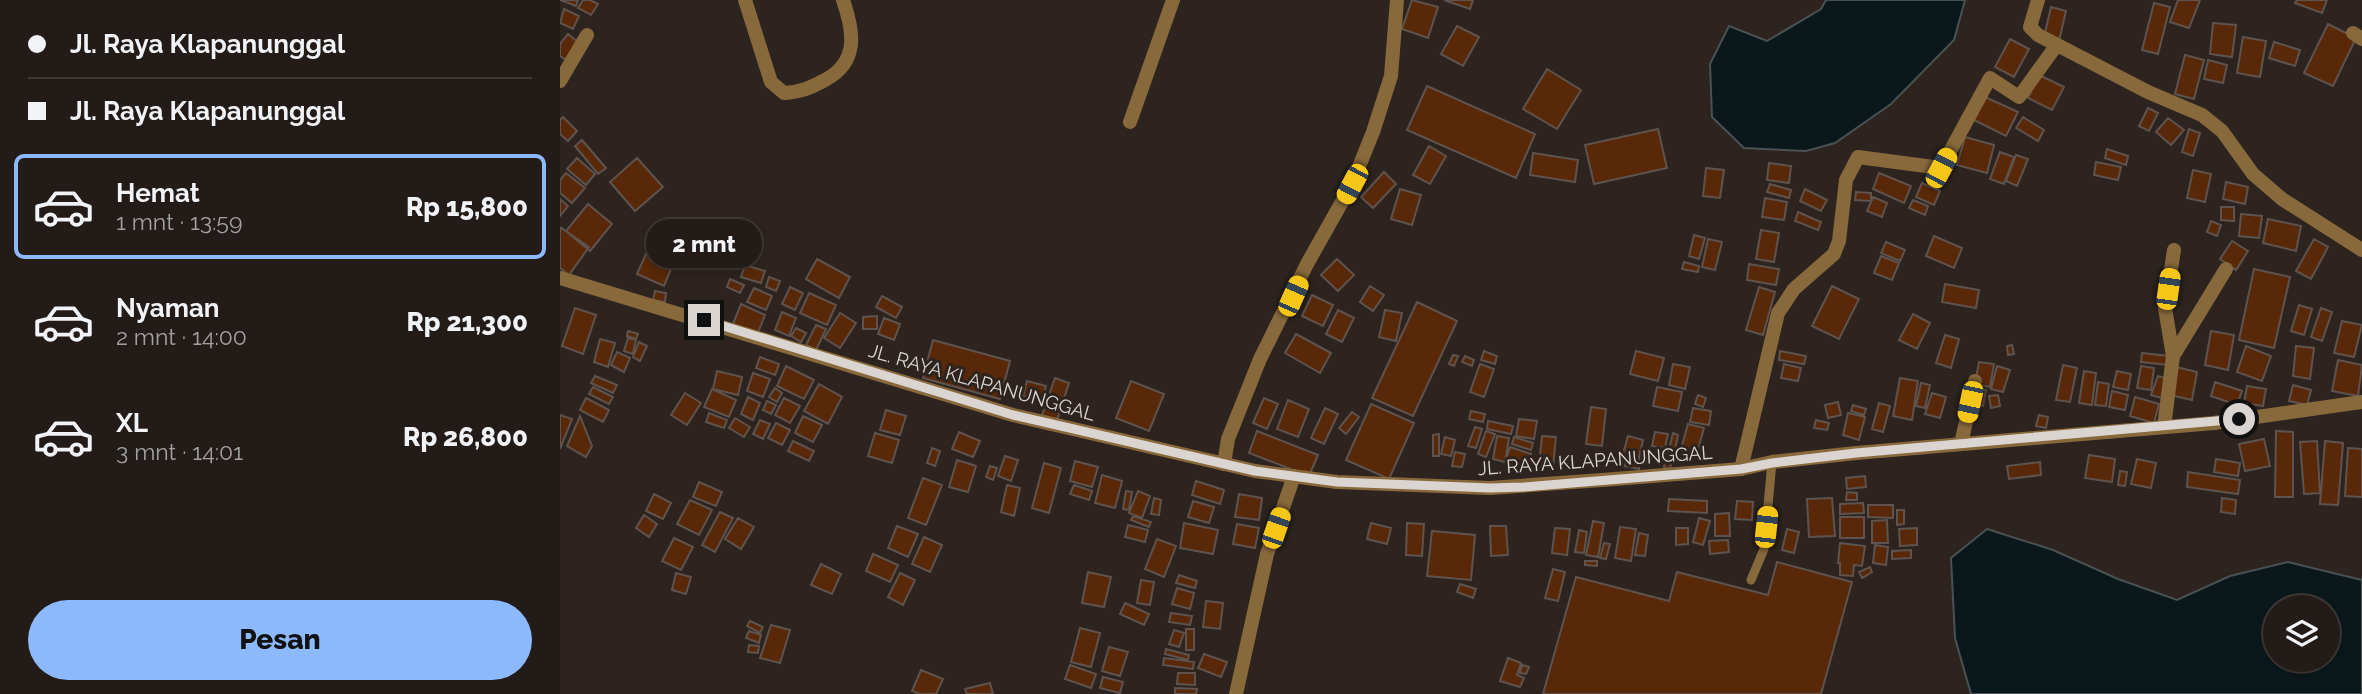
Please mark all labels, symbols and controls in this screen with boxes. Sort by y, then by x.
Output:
text: Jl. Raya Klapanunggal [70,29,345,59]
text: Jl. Raya Klapanunggal [70,96,345,126]
car [1922,145,1961,191]
car [1333,161,1372,207]
icon: car [32,175,95,238]
text: Hemat [116,178,200,208]
text: Rp 15,800 [406,192,528,222]
text: 1 mnt · 13:59 [116,208,242,235]
callout: 2 mnt [646,218,762,268]
text: 2 mnt [672,230,736,257]
car [2155,267,2182,311]
car [1275,273,1312,319]
icon: car [32,290,95,353]
text: Nyaman [116,293,220,323]
route end [688,304,720,336]
text: Rp 21,300 [406,307,528,337]
text: 2 mnt · 14:00 [116,323,247,350]
street label: JL. RAYA KLAPANUNGGAL [866,339,1098,425]
car [1956,379,1985,425]
route start [2223,403,2255,435]
icon: car [32,405,95,468]
text: XL [116,408,148,438]
text: Rp 26,800 [403,422,528,452]
text: 3 mnt · 14:01 [116,438,243,465]
street label: JL. RAYA KLAPANUNGGAL [1477,441,1713,479]
car [1260,505,1293,551]
car [1754,505,1779,549]
map controls [2263,595,2340,672]
button: layers [2263,595,2340,672]
button: Pesan [28,600,532,680]

